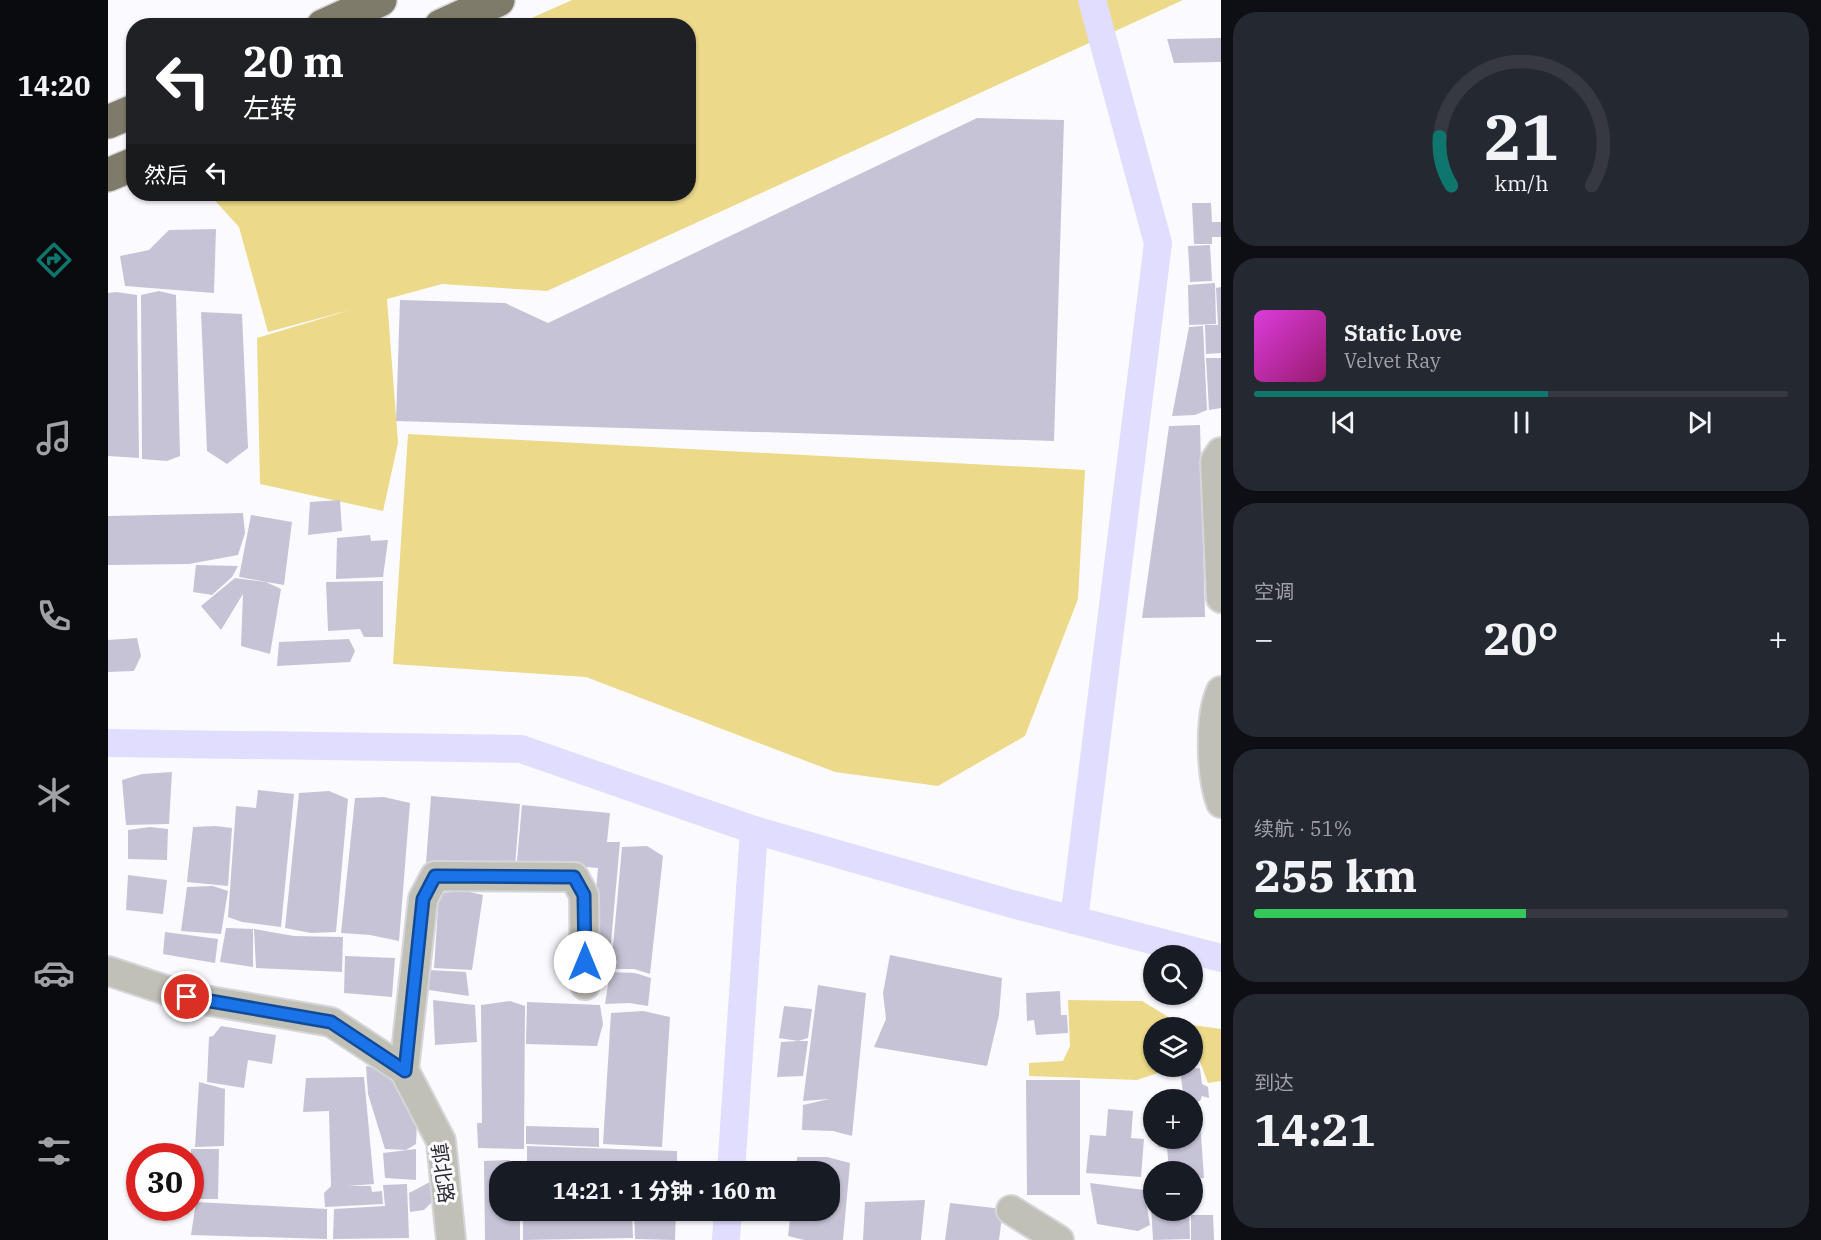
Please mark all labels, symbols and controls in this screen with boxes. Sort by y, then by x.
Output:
text: 20 m [243,34,344,89]
icon: left [144,42,222,120]
text: 14:20 [18,68,90,103]
text: 左转 [243,90,297,125]
text: 21 [1484,96,1558,177]
icon: left [200,156,233,189]
text: 然后 [144,160,188,189]
text: km/h [1494,169,1548,197]
icon: directions [33,239,75,281]
text: Static Love [1344,318,1462,347]
text: Velvet Ray [1344,347,1441,374]
icon: previous [1327,406,1360,439]
icon: pause [1505,406,1538,439]
icon: next [1683,406,1716,439]
icon: music [33,417,75,459]
text: 空调 [1254,578,1294,605]
icon: phone [33,595,75,637]
text: 20° [1483,609,1559,667]
text: − [1254,617,1274,660]
text: + [1768,617,1788,660]
icon: climate [33,774,75,816]
text: 续航 · 51% [1254,815,1352,842]
text: 255 km [1254,846,1417,904]
position arrow [553,930,617,994]
map controls [1143,945,1203,1221]
button: search [1143,945,1203,1005]
icon: car [33,952,75,994]
pin [161,971,212,1022]
icon: arrive [170,980,203,1013]
button: layers [1143,1017,1203,1077]
text: 到达 [1254,1069,1294,1096]
button: + [1143,1089,1203,1149]
text: 14:21 [1254,1100,1376,1158]
icon: filters [33,1130,75,1172]
street label: 郭北路 [425,1141,461,1205]
speed limit sign: 30 [126,1143,204,1221]
button: − [1143,1161,1203,1221]
text: 14:21 · 1 分钟 · 160 m [553,1176,776,1205]

